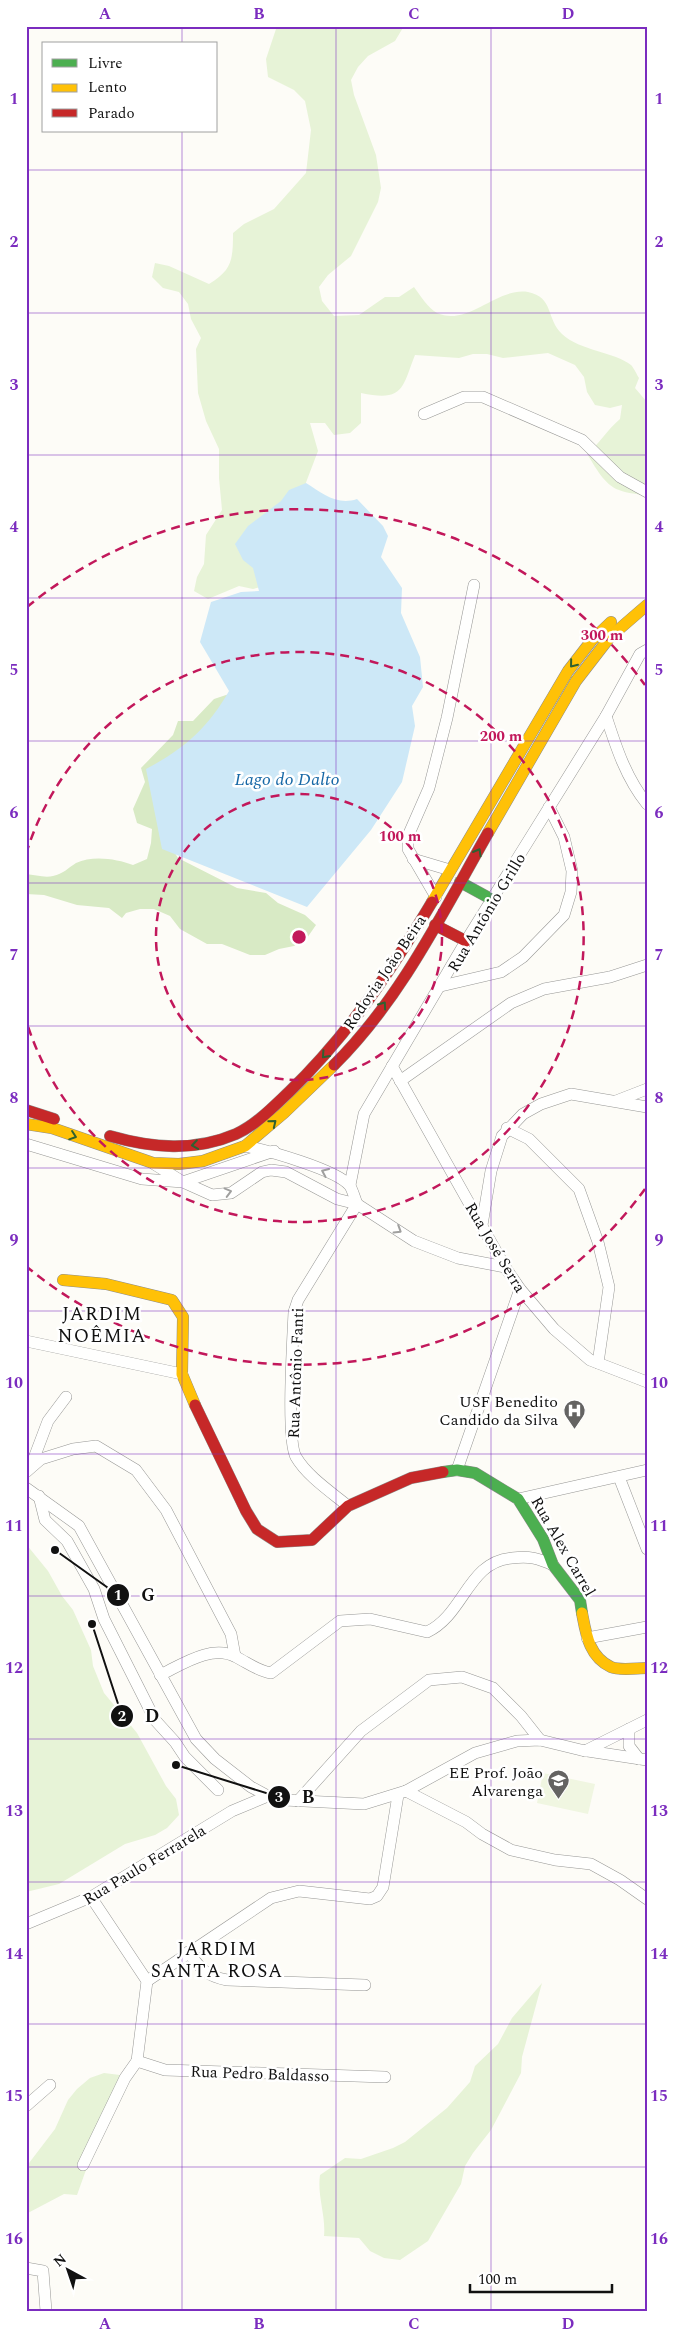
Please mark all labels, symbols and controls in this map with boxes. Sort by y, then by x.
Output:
text: A [99,2,112,26]
text: B [253,2,265,26]
text: C [408,2,420,26]
text: D [562,2,575,26]
legend [42,42,218,132]
text: Livre [88,52,123,75]
text: Lento [88,76,127,99]
text: 1 [10,87,18,111]
text: 1 [655,87,663,111]
text: Parado [88,102,135,125]
text: 2 [10,230,19,254]
text: 2 [655,230,664,254]
text: 3 [10,373,19,397]
text: 3 [655,373,664,397]
text: 4 [10,515,19,539]
text: 4 [655,515,664,539]
text: 300 m [581,624,624,647]
text: 5 [10,658,18,682]
one-way arrow [570,658,579,667]
text: 5 [655,658,663,682]
text: 200 m [480,725,523,748]
water label: Lago do Dalto [234,766,340,793]
text: 6 [10,801,19,825]
text: 6 [655,801,664,825]
text: 100 m [379,825,422,848]
street label: Rua Antônio Grillo [442,848,532,977]
one-way arrow [471,848,481,857]
street label: Rodovia João Beira [337,910,432,1035]
centre of rings [290,928,308,946]
text: 7 [10,943,19,967]
text: 7 [655,943,664,967]
one-way arrow [377,1001,386,1011]
one-way arrow [322,1049,331,1058]
text: 8 [10,1086,19,1110]
text: 8 [655,1086,664,1110]
one-way arrow [267,1119,276,1128]
one-way arrow [69,1130,77,1140]
one-way arrow [191,1140,199,1150]
one-way arrow [321,1167,330,1178]
one-way arrow [224,1187,232,1198]
street label: Rua José Serra [459,1198,532,1297]
one-way arrow [393,1224,402,1234]
text: 9 [10,1228,19,1252]
text: 9 [655,1228,664,1252]
district label: JARDIM NOÊMIA [58,1300,146,1351]
street label: Rua Antônio Fanti [282,1307,310,1439]
text: 10 [5,1371,23,1395]
text: 10 [650,1371,668,1395]
place label: USF Benedito Candido da Silva [439,1390,558,1432]
hospital icon: USF Benedito Candido da Silva [562,1398,586,1429]
street label: Rua Alex Carrel [525,1492,602,1601]
text: 11 [5,1514,23,1538]
text: 11 [650,1514,668,1538]
callout: G [106,1579,165,1612]
text: G [141,1582,155,1609]
text: 1 [114,1584,122,1607]
text: 12 [5,1656,23,1680]
text: 12 [650,1656,668,1680]
callout: D [110,1700,169,1733]
text: D [145,1703,159,1730]
text: 2 [118,1705,126,1728]
place label: EE Prof. João Alvarenga [449,1761,543,1803]
school or university icon: EE Prof. João Alvarenga [547,1769,571,1800]
callout: B [266,1781,324,1814]
text: B [302,1784,315,1811]
text: 3 [275,1786,283,1809]
text: 13 [5,1799,23,1823]
text: 13 [650,1799,668,1823]
street label: Rua Paulo Ferrarela [78,1818,211,1911]
district label: JARDIM SANTA ROSA [151,1935,283,1986]
text: 14 [5,1942,23,1966]
text: 14 [650,1942,668,1966]
street label: Rua Pedro Baldasso [190,2060,330,2088]
text: 15 [5,2084,23,2108]
text: 15 [650,2084,668,2108]
text: 16 [5,2227,23,2251]
text: 16 [650,2227,668,2251]
north arrow [42,2244,92,2294]
text: N [49,2249,71,2272]
scale bar [470,2262,613,2294]
text: 100 m [478,2268,517,2291]
text: A [99,2312,112,2336]
text: B [253,2312,265,2336]
text: C [408,2312,420,2336]
text: D [562,2312,575,2336]

